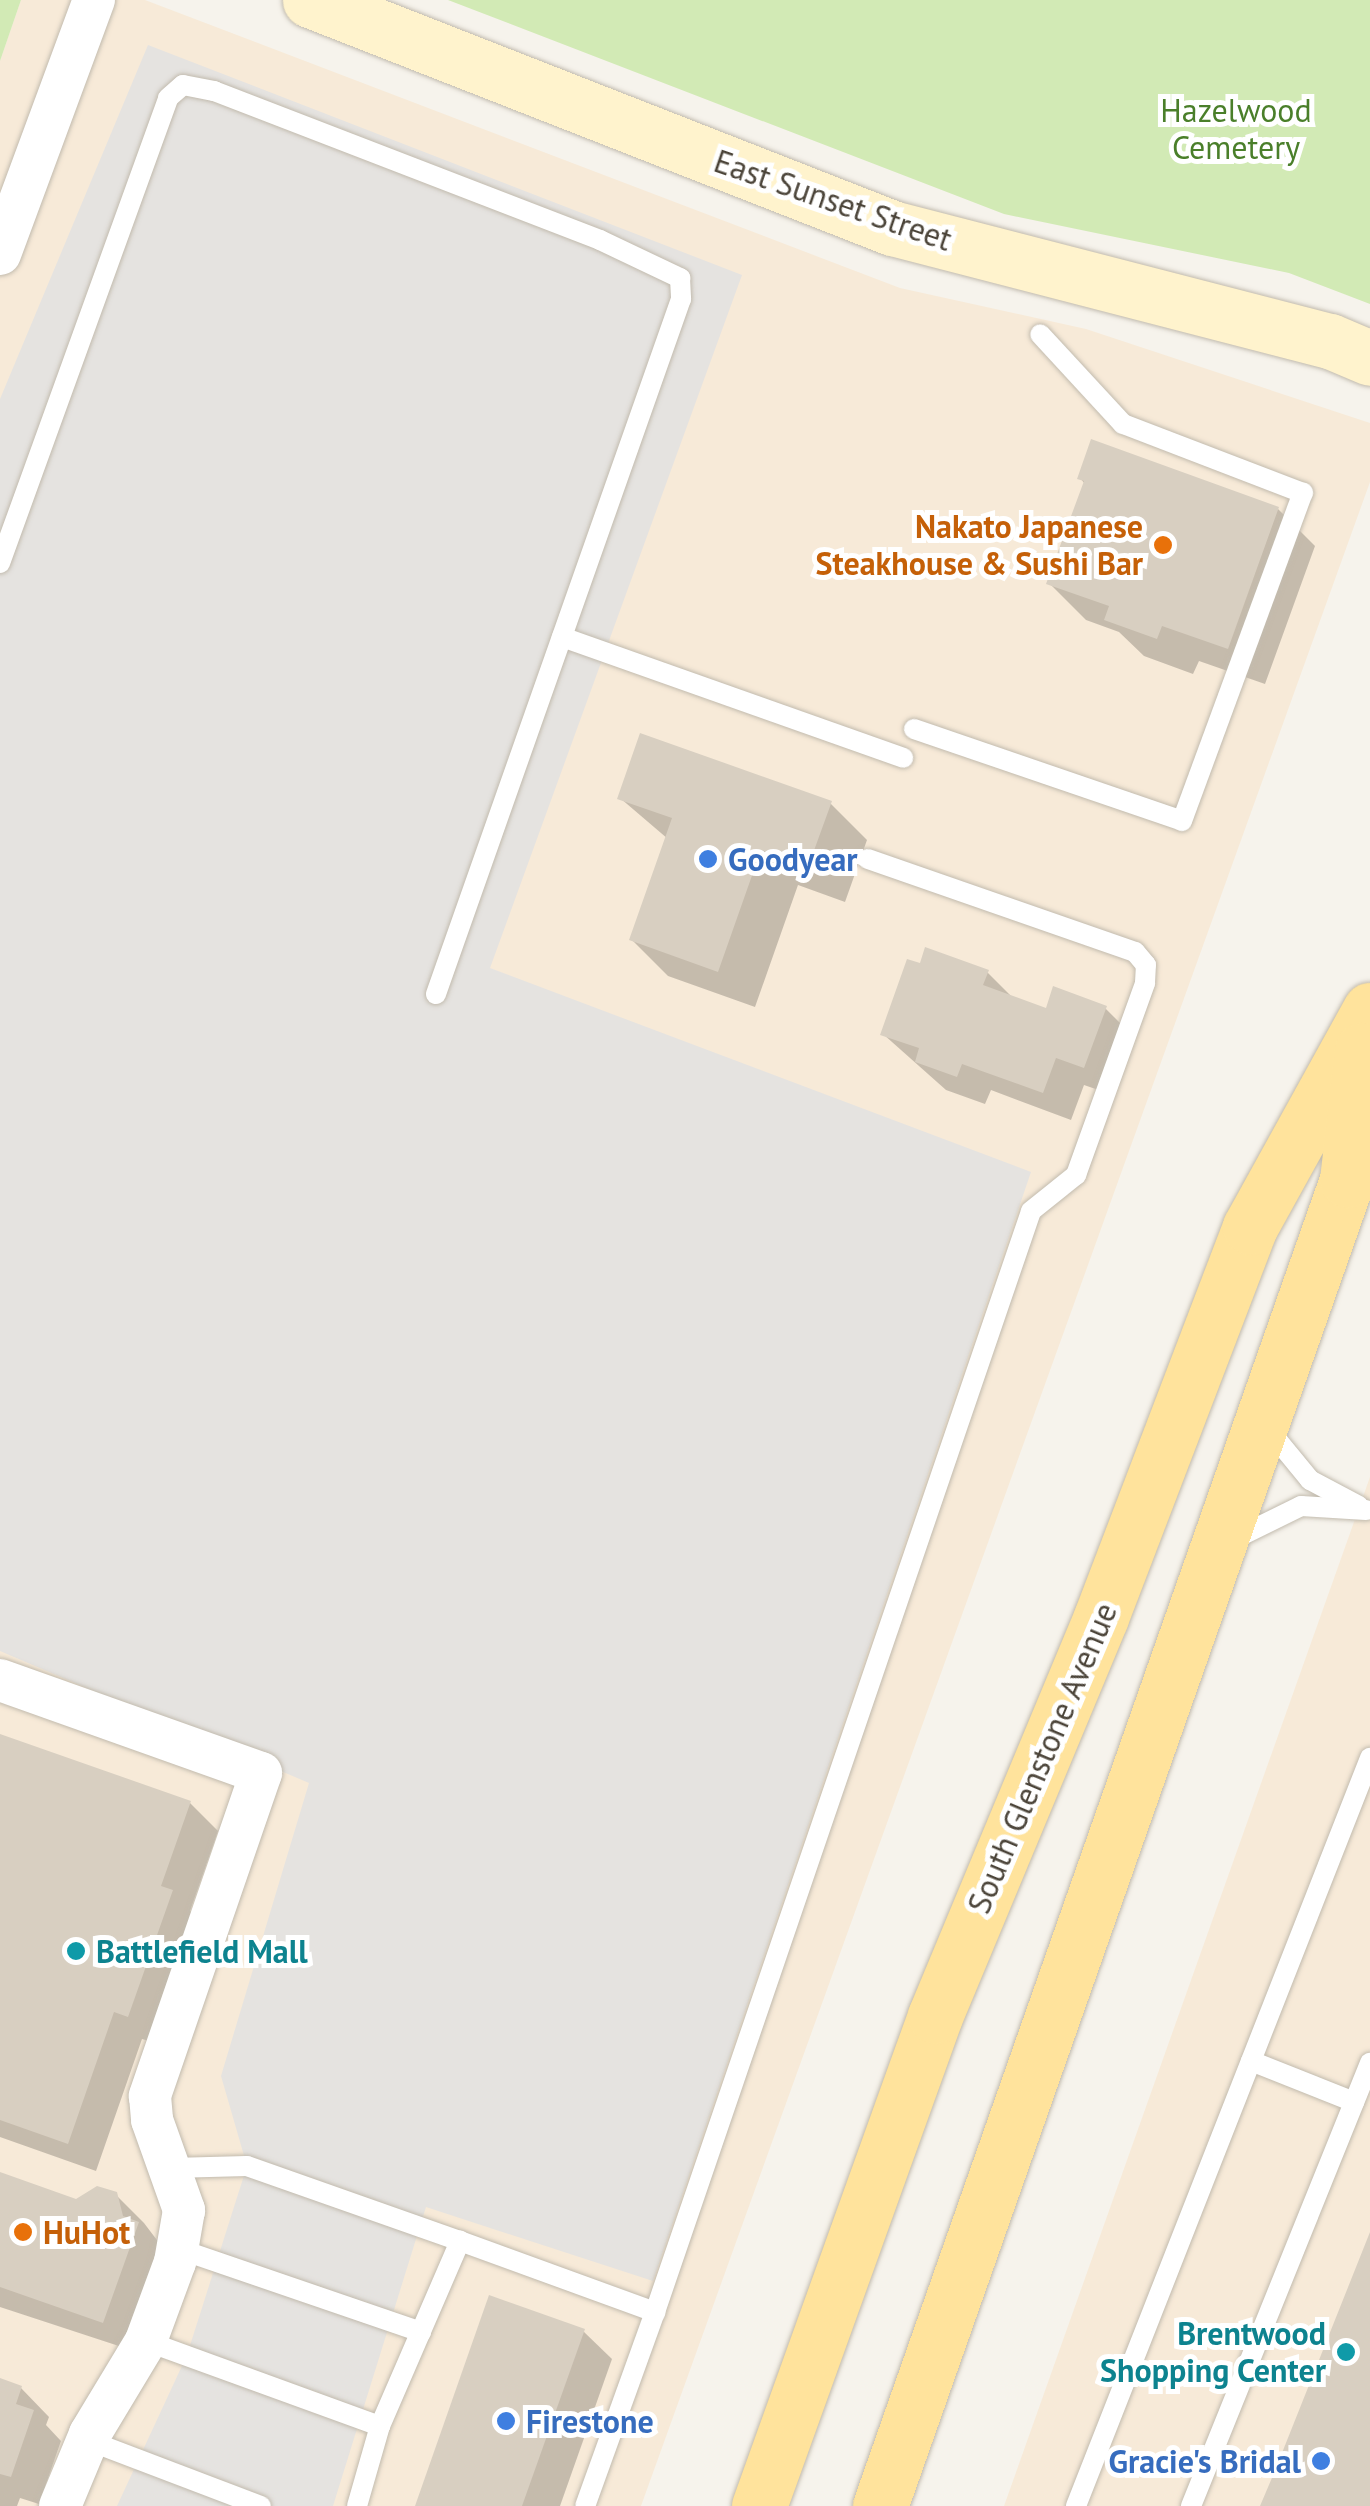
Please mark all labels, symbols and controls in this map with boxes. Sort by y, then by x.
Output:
park label: Hazelwood Cemetery [1160,92,1312,167]
street label: East Sunset Street [709,141,957,259]
place label: Nakato Japanese Steakhouse & Sushi Bar [816,508,1143,583]
marker: Nakato Japanese Steakhouse & Sushi Bar [1152,534,1174,556]
place label: Goodyear [728,840,858,878]
marker: Goodyear [697,848,719,870]
street label: South Glenstone Avenue [959,1597,1125,1919]
place label: Battlefield Mall [96,1932,308,1970]
marker: Battlefield Mall [65,1940,87,1962]
place label: HuHot [43,2213,130,2251]
marker: HuHot [12,2221,34,2243]
place label: Brentwood Shopping Center [1100,2315,1326,2390]
marker: Brentwood Shopping Center [1335,2341,1357,2363]
place label: Firestone [526,2402,654,2440]
marker: Firestone [495,2410,517,2432]
place label: Gracie's Bridal [1109,2442,1301,2480]
marker: Gracie's Bridal [1310,2450,1332,2472]

